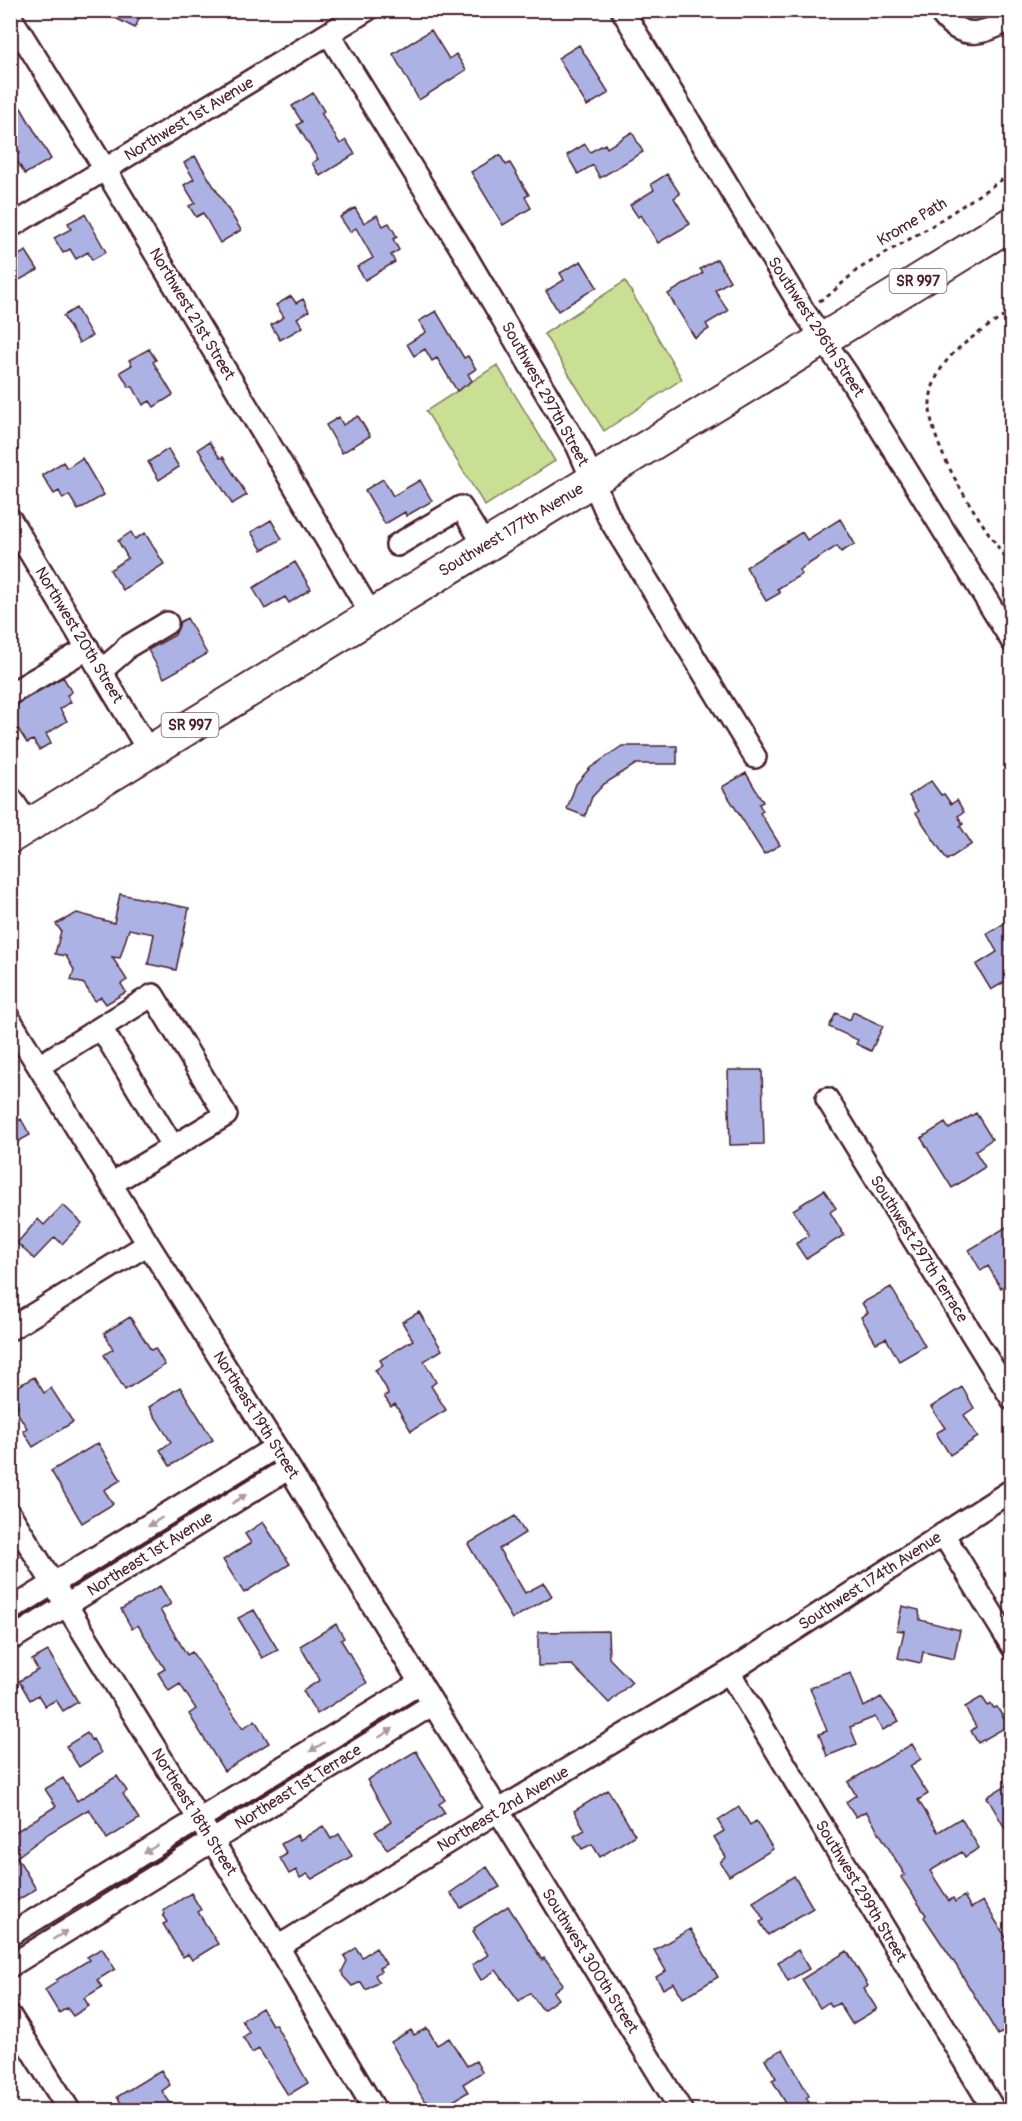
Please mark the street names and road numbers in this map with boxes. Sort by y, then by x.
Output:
street label: Northwest 1st Avenue [121,72,257,166]
street label: Krome Path [873,193,951,251]
street label: Northwest 21st Street [145,244,240,384]
street label: Southwest 296th Street [763,253,869,401]
road number: SR 997 [890,269,946,293]
street label: Southwest 297th Street [497,318,593,470]
street label: Southwest 177th Avenue [435,479,587,581]
street label: Northwest 20th Street [30,563,128,707]
road number: SR 997 [162,713,219,737]
street label: Southwest 297th Terrace [866,1172,972,1326]
street label: Northeast 19th Street [209,1347,304,1483]
street label: Northeast 1st Avenue [84,1507,216,1601]
street label: Southwest 174th Avenue [795,1527,945,1635]
street label: Northeast 1st Terrace [231,1740,365,1834]
street label: Northeast 18th Street [147,1745,242,1880]
street label: Northeast 2nd Avenue [434,1762,573,1856]
street label: Southwest 299th Street [811,1816,912,1966]
street label: Southwest 300th Street [537,1885,643,2038]

